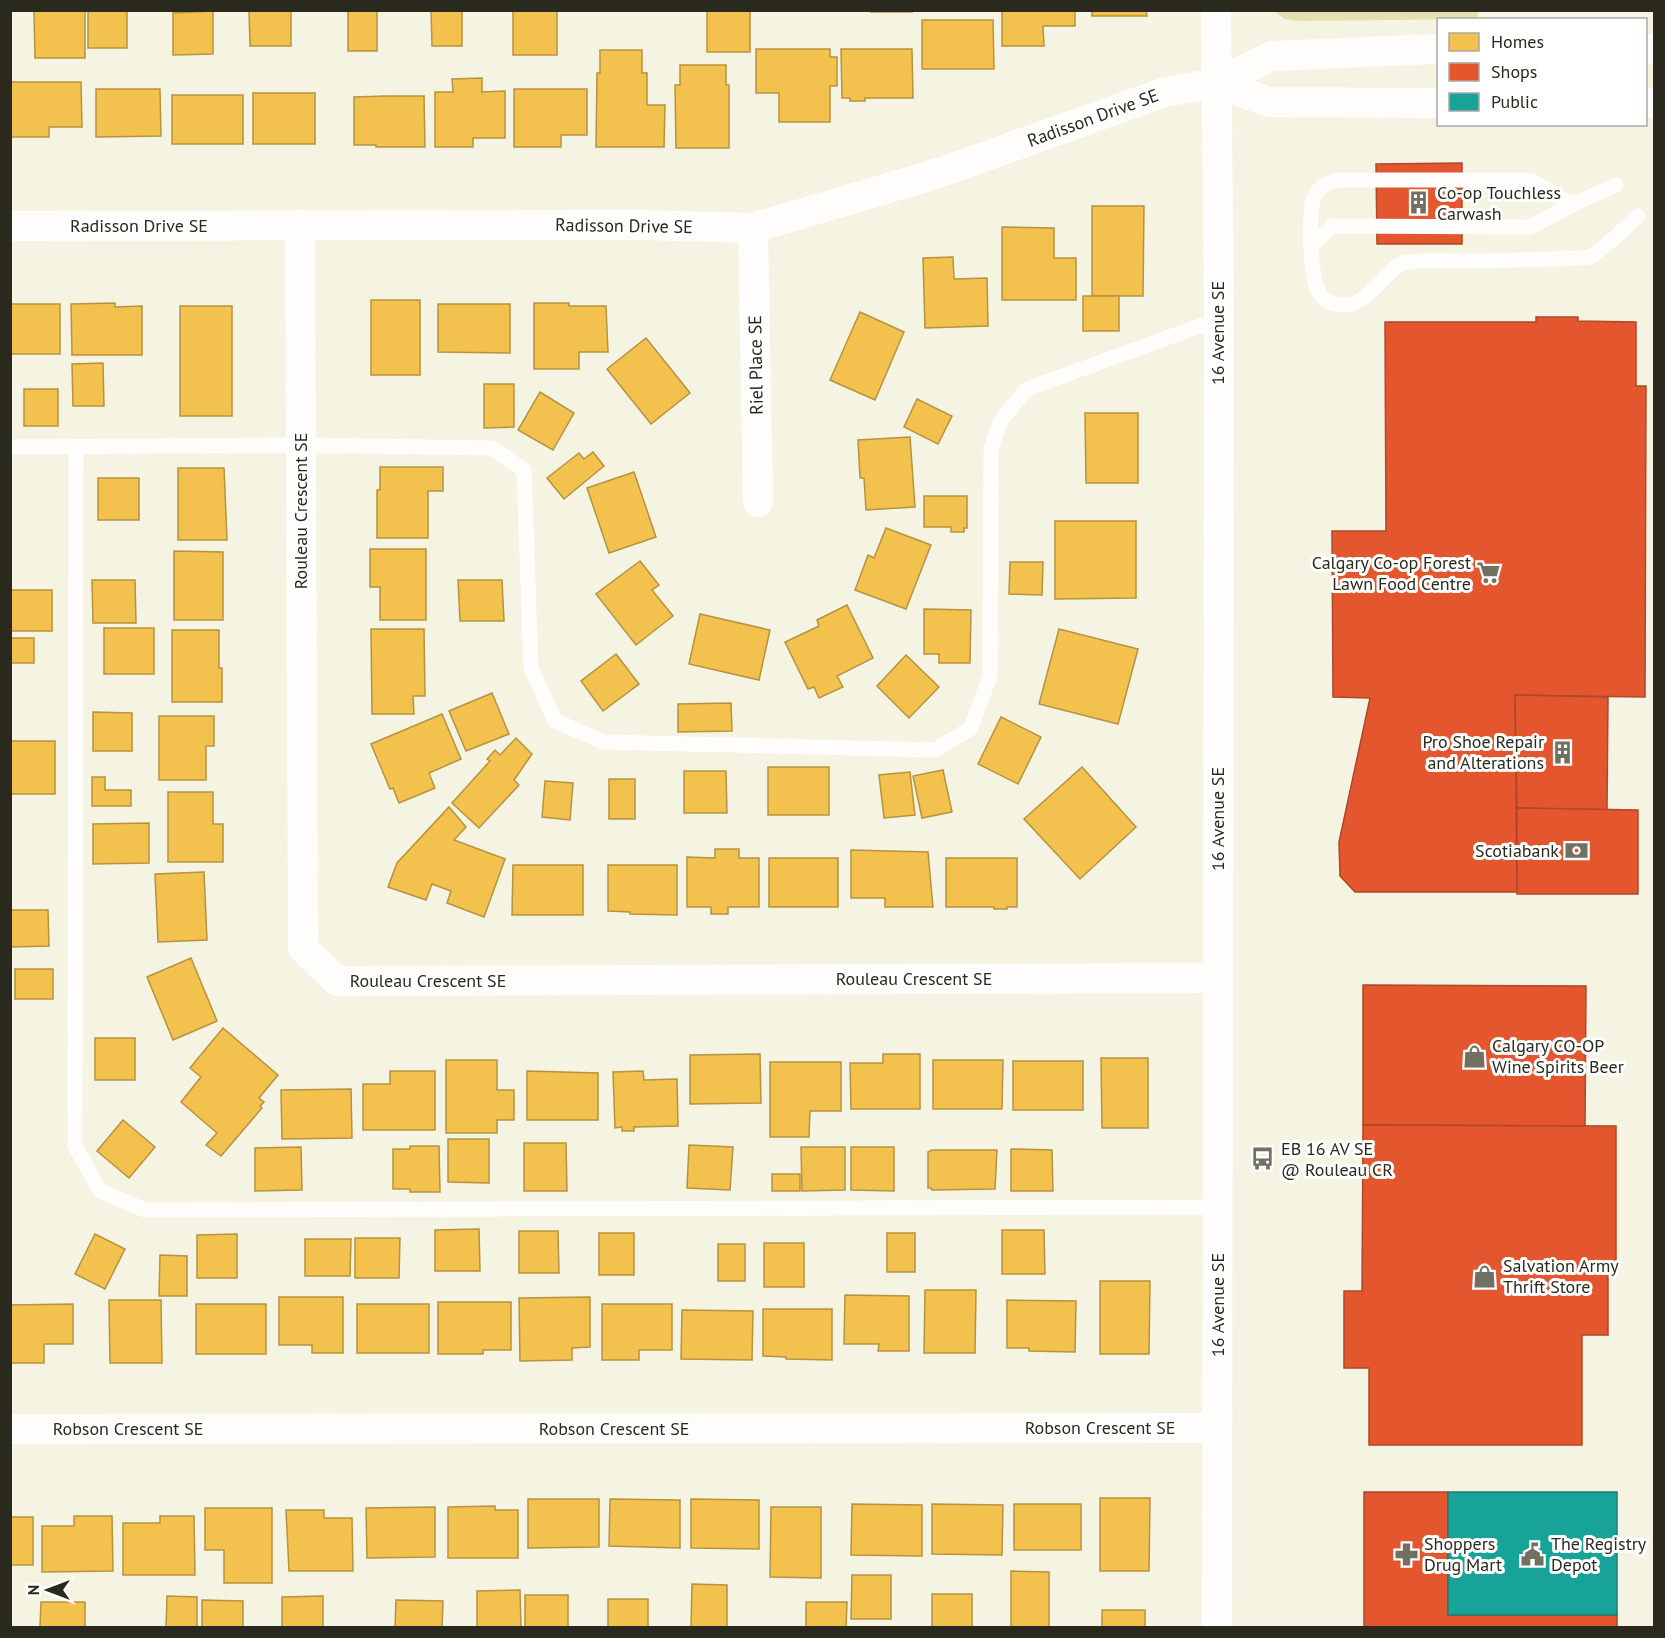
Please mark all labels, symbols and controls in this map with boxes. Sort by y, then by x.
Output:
legend [1437,18,1647,126]
text: Homes [1491,30,1544,53]
text: Shops [1491,60,1537,83]
street label: Radisson Drive SE [1024,83,1161,152]
text: Public [1491,90,1538,113]
place label: Co-op Touchless Carwash [1437,181,1561,225]
building icon: Co-op Touchless Carwash [1406,190,1432,216]
street label: Radisson Drive SE [555,213,693,238]
street label: Radisson Drive SE [70,214,208,237]
street label: 16 Avenue SE [1206,281,1229,385]
street label: Riel Place SE [743,315,768,415]
street label: Rouleau Crescent SE [289,433,312,589]
place label: Calgary Co-op Forest Lawn Food Centre [1312,551,1471,595]
supermarket icon: Calgary Co-op Forest Lawn Food Centre [1476,560,1502,586]
place label: Pro Shoe Repair and Alterations [1422,730,1544,774]
building icon: Pro Shoe Repair and Alterations [1549,739,1575,765]
street label: 16 Avenue SE [1206,767,1229,871]
bank icon: Scotiabank [1564,838,1590,864]
place label: Scotiabank [1475,839,1559,862]
street label: Rouleau Crescent SE [836,967,992,990]
street label: Rouleau Crescent SE [350,969,506,992]
place label: Calgary CO-OP Wine Spirits Beer [1492,1034,1624,1078]
shop icon: Calgary CO-OP Wine Spirits Beer [1461,1043,1487,1069]
place label: EB 16 AV SE @ Rouleau CR [1281,1137,1393,1181]
bus stop icon: EB 16 AV SE @ Rouleau CR [1250,1146,1276,1172]
street label: 16 Avenue SE [1206,1253,1229,1357]
place label: Salvation Army Thrift Store [1503,1254,1619,1298]
shop icon: Salvation Army Thrift Store [1472,1263,1498,1289]
street label: Robson Crescent SE [1025,1416,1175,1439]
street label: Robson Crescent SE [53,1417,203,1440]
street label: Robson Crescent SE [539,1417,689,1440]
place label: Shoppers Drug Mart [1424,1532,1502,1576]
place label: The Registry Depot [1551,1532,1647,1576]
pharmacy icon: Shoppers Drug Mart [1393,1541,1419,1567]
public building icon: The Registry Depot [1520,1541,1546,1567]
north arrow [18,1560,78,1620]
text: N [23,1585,43,1595]

